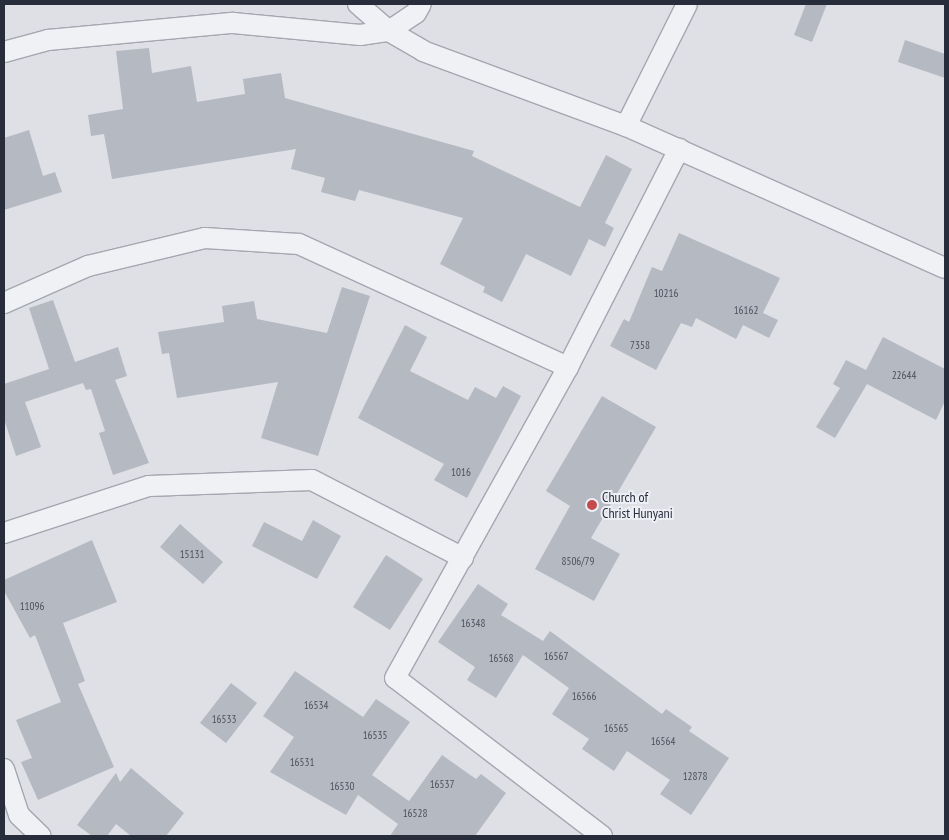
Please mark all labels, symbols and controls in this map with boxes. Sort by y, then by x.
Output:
house number: 10216 [654,286,678,300]
house number: 16162 [734,303,758,317]
house number: 7358 [630,338,650,352]
house number: 22644 [892,368,916,382]
house number: 1016 [451,465,471,479]
place label: Church of Christ Hunyani [602,489,673,522]
marker: Church of Christ Hunyani [586,499,598,511]
house number: 15131 [180,547,204,561]
house number: 8506/79 [562,554,594,568]
house number: 11096 [20,599,44,613]
house number: 16348 [461,616,485,630]
house number: 16567 [544,649,568,663]
house number: 16568 [489,651,513,665]
house number: 16566 [572,689,596,703]
house number: 16534 [304,698,328,712]
house number: 16533 [212,712,236,726]
house number: 16565 [604,721,628,735]
house number: 16535 [363,728,387,742]
house number: 16564 [651,734,675,748]
house number: 16531 [290,755,314,769]
house number: 12878 [683,769,707,783]
house number: 16537 [430,777,454,791]
house number: 16530 [330,779,354,793]
house number: 16528 [403,806,427,820]

